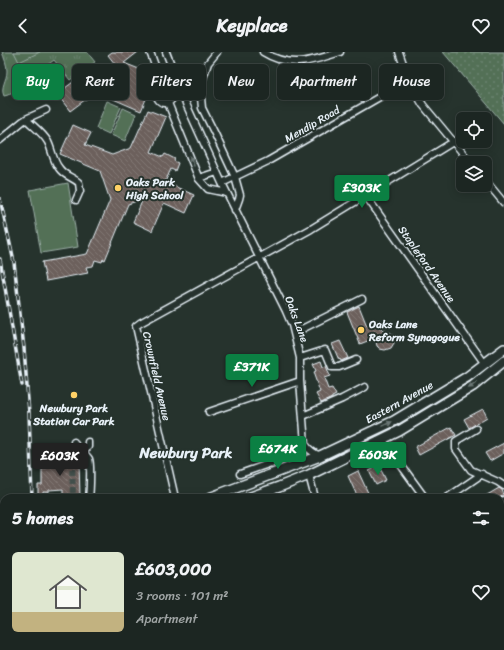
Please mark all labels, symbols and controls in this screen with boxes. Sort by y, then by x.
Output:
text: Keyplace [217,10,287,42]
icon: back [12,15,34,37]
icon: heart [470,15,492,37]
chip: Buy [12,64,64,100]
chip: Rent [72,64,129,100]
chip: Filters [137,64,206,100]
chip: New [214,64,269,100]
chip: Apartment [277,64,371,100]
chip: House [379,64,444,100]
street label: Mendip Road [281,100,345,148]
map controls [456,112,492,192]
button: locate [456,112,492,148]
one-way arrow [188,154,194,166]
button: layers [456,156,492,192]
place label: Oaks Park High School [125,173,184,205]
pin: £303K [334,175,390,209]
text: £303K [343,176,381,199]
marker: Oaks Park High School [113,183,123,193]
street label: Stapleford Avenue [393,222,461,307]
street label: Oaks Lane [279,293,314,346]
place label: Oaks Lane Reform Synagogue [368,315,460,347]
marker: Oaks Lane Reform Synagogue [356,325,366,335]
street label: Crownfield Avenue [137,330,176,423]
pin: £371K [224,354,280,388]
text: £371K [235,355,269,378]
street label: Eastern Avenue [362,376,437,429]
one-way arrow [468,381,479,389]
marker: Newbury Park Station Car Park [69,390,79,400]
place label: Newbury Park Station Car Park [32,399,115,431]
one-way arrow [381,421,393,427]
pin: £674K [250,436,306,470]
text: £674K [259,437,297,460]
district label: Newbury Park [138,440,233,466]
pin: £603K [350,442,406,476]
pin: £603K [32,443,88,477]
text: £603K [359,443,397,466]
text: £603K [41,444,79,467]
text: 5 homes [12,503,73,533]
icon: filters [470,507,492,529]
text: £603,000 [136,554,212,584]
icon: home [44,568,92,616]
icon: heart [470,581,492,603]
text: 3 rooms · 101 m² [136,584,228,607]
text: Apartment [136,607,197,630]

